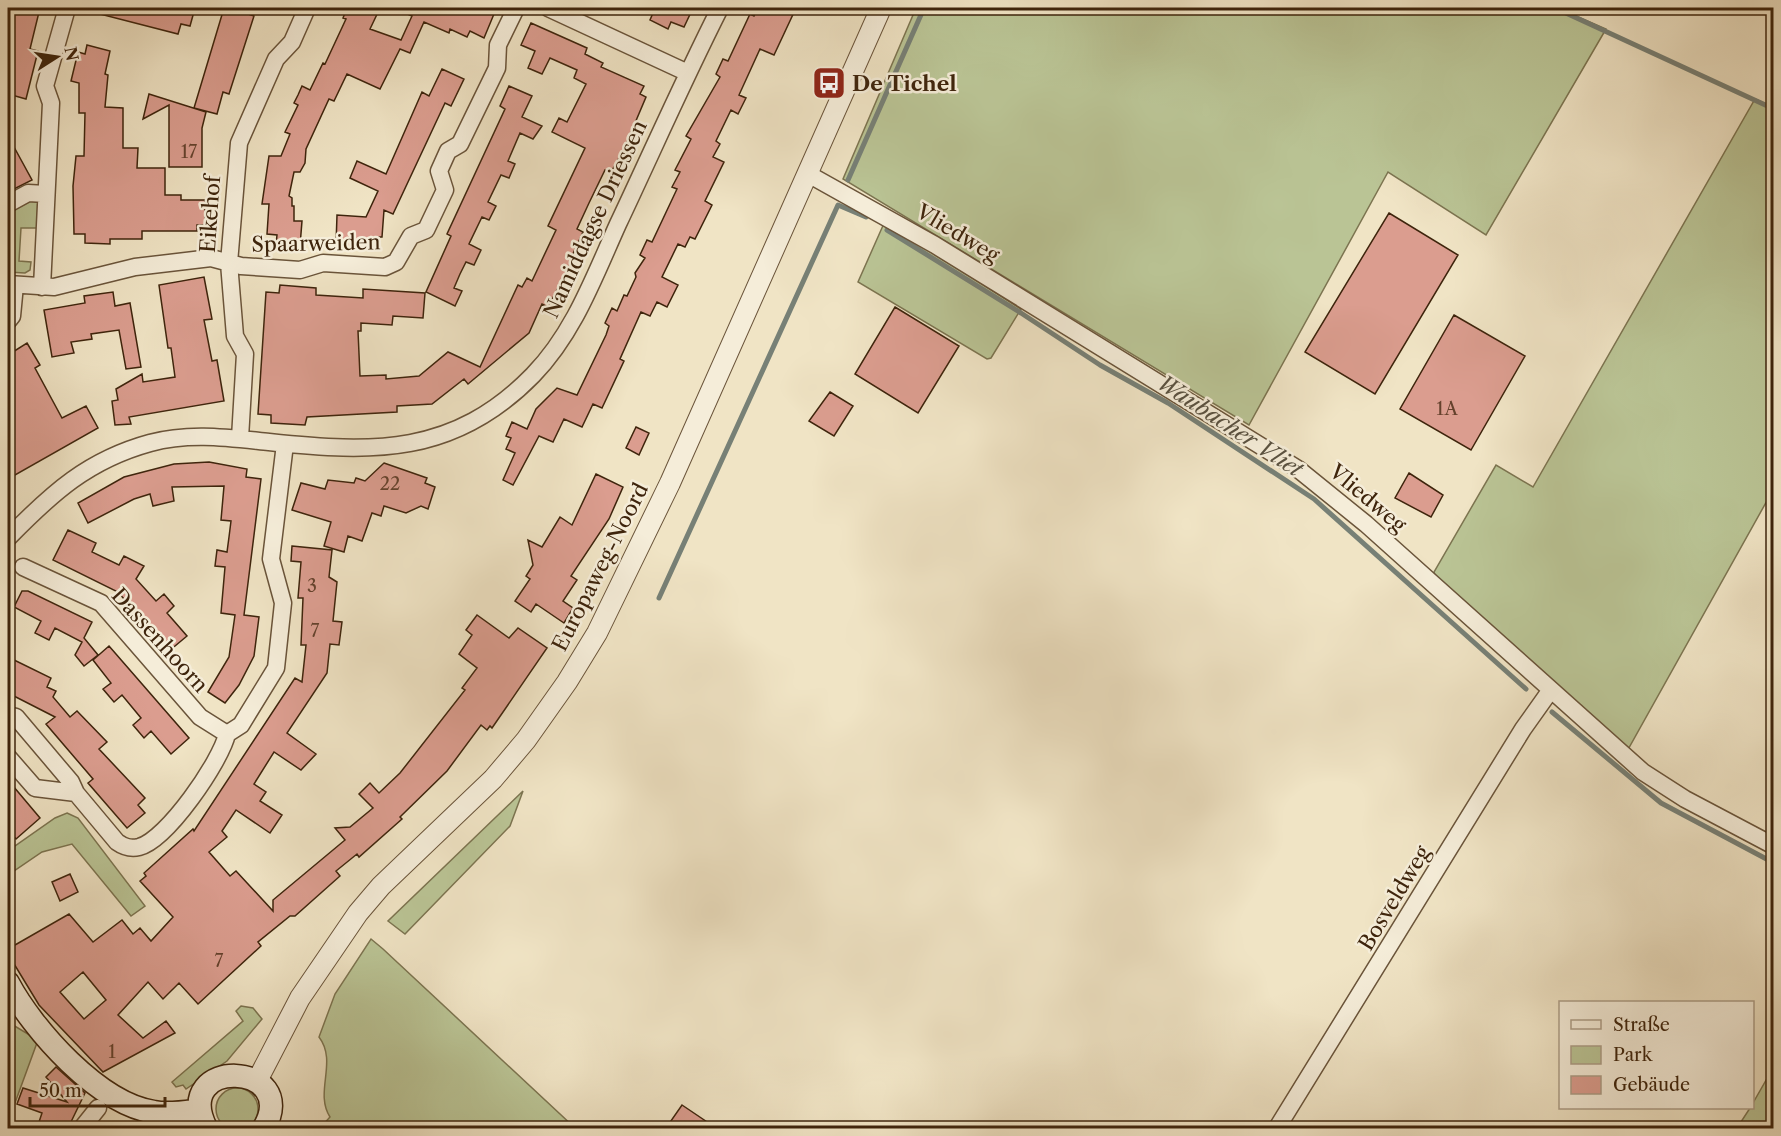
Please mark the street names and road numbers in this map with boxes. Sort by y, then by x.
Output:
street label: Namiddagse Driessen [538,116,652,322]
street label: Eikehof [195,172,225,253]
street label: Vliedweg [911,198,1005,268]
street label: Spaarweiden [251,229,381,257]
street label: Vliedweg [1324,458,1412,538]
street label: Europaweg-Noord [547,479,653,655]
street label: Dassenhoorn [106,583,214,697]
street label: Bosveldweg [1353,840,1435,955]

